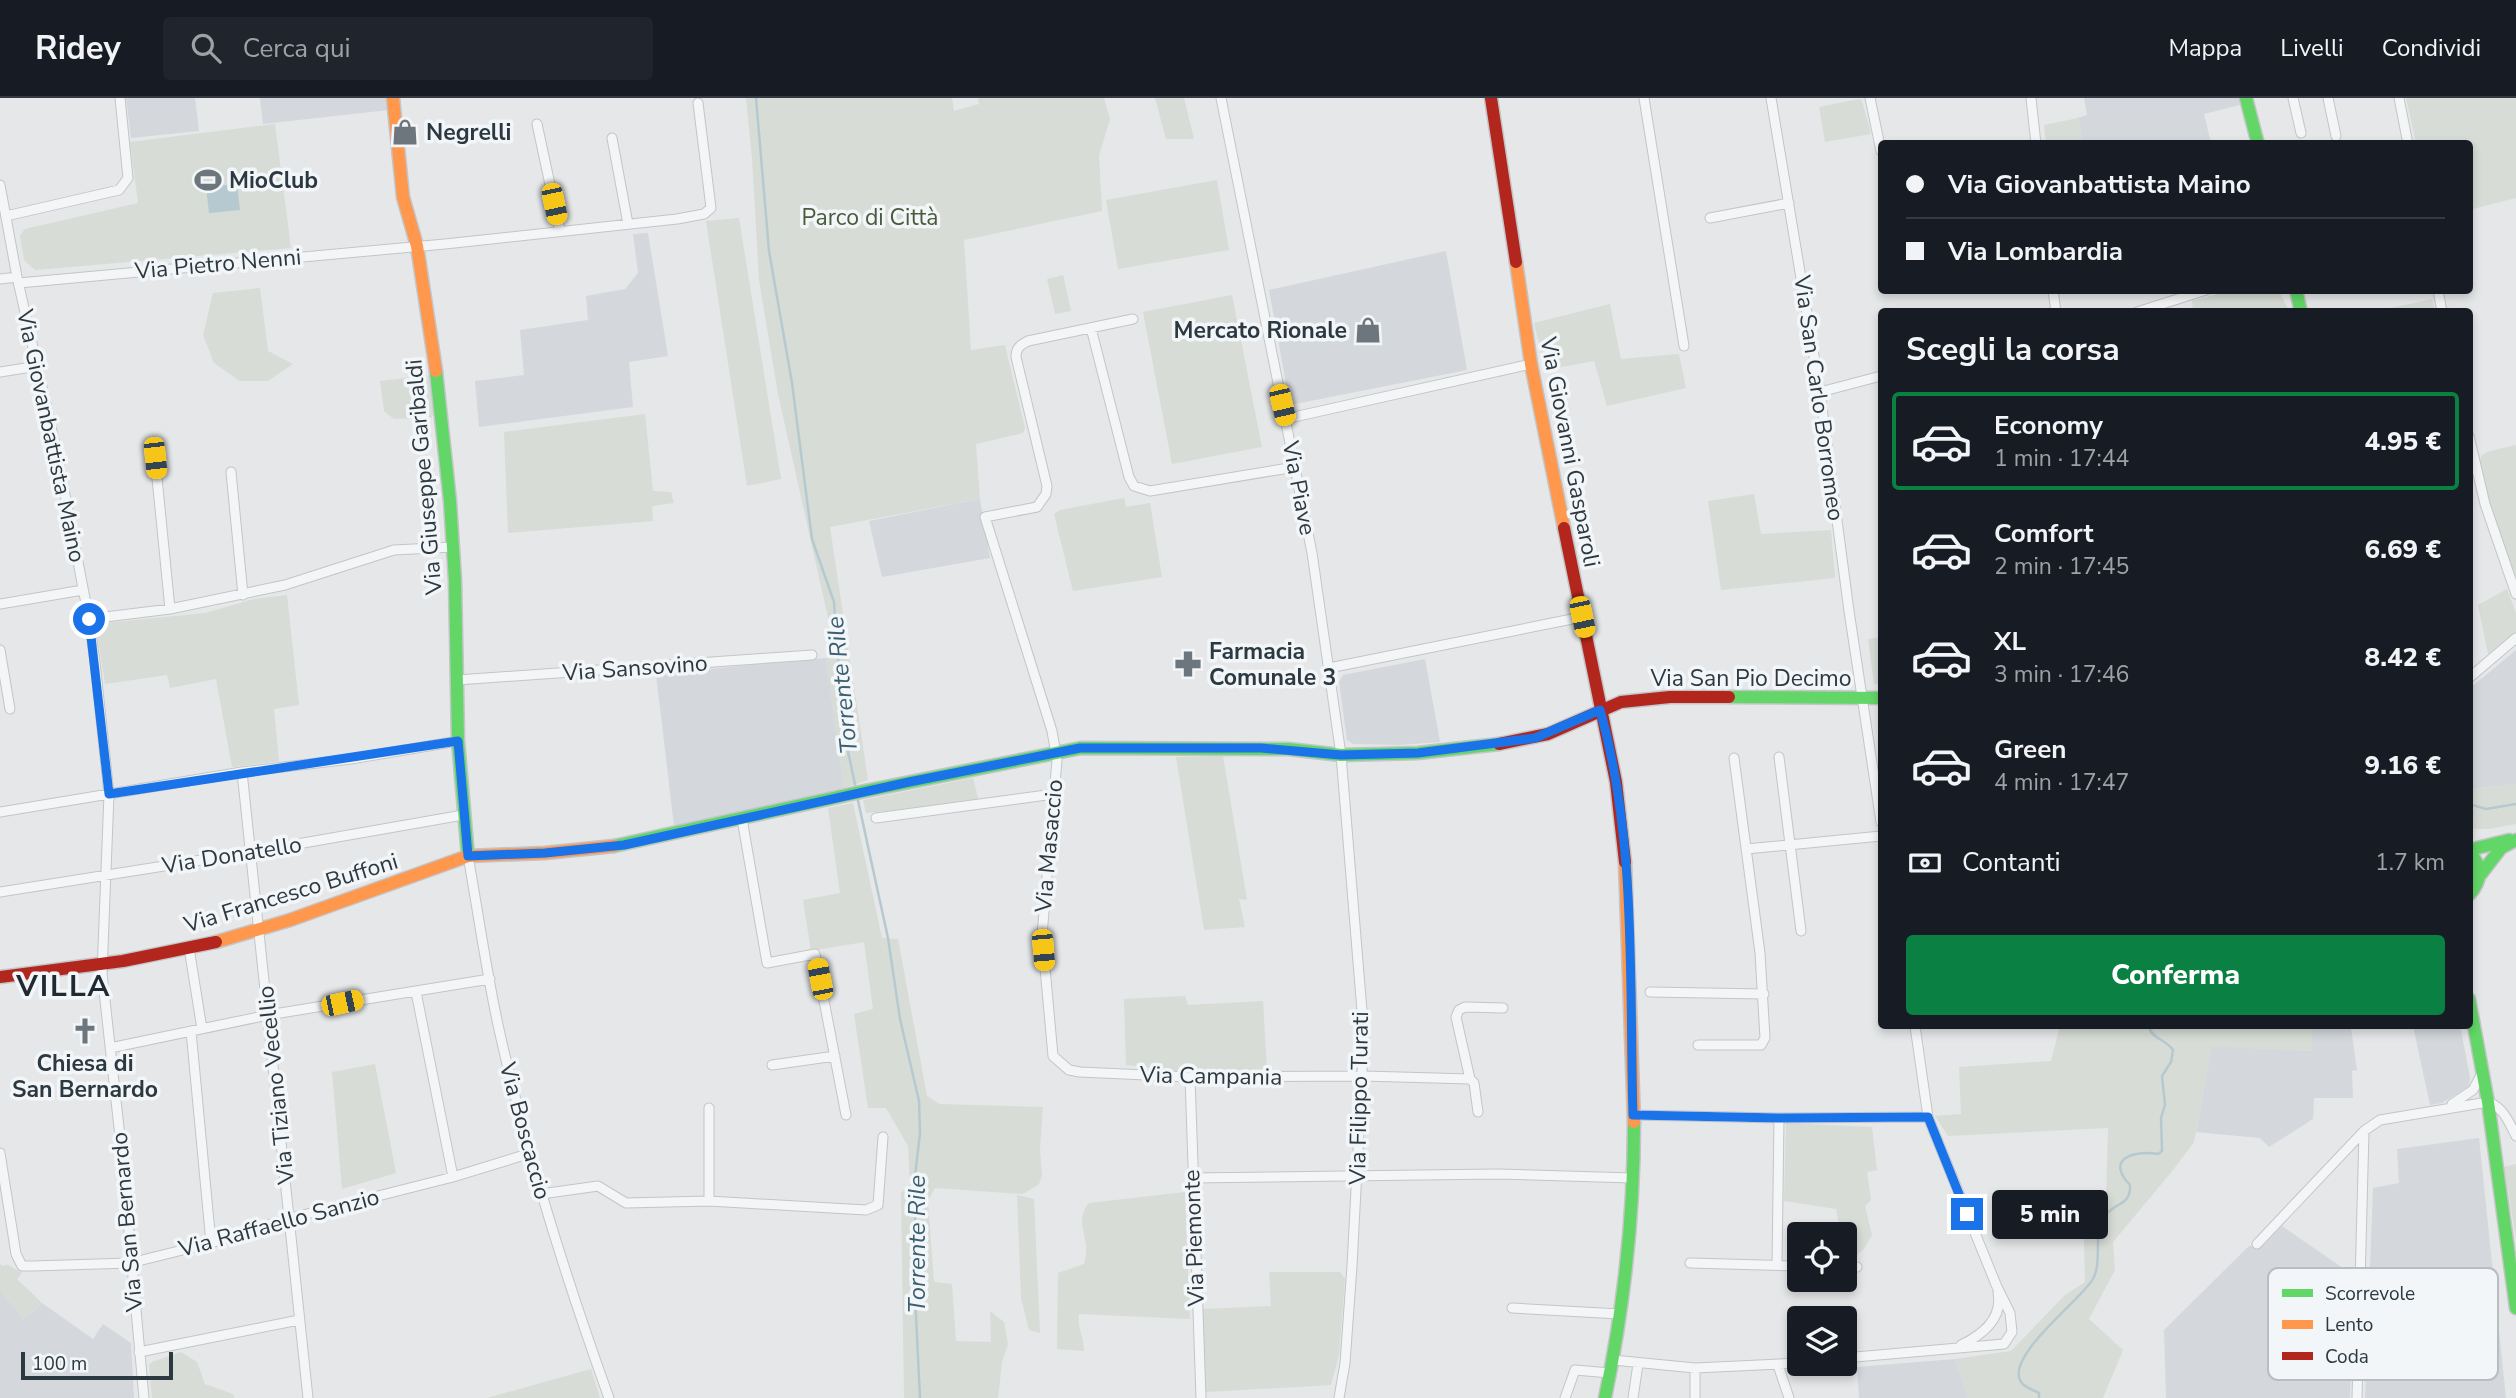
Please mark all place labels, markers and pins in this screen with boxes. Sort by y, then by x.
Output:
shop icon: Negrelli [390,117,420,147]
place label: Negrelli [426,117,511,148]
sports icon: MioClub [193,165,223,195]
place label: MioClub [229,165,318,196]
place label: Mercato Rionale [1174,315,1347,346]
shop icon: Mercato Rionale [1353,315,1383,345]
place label: Farmacia Comunale 3 [1209,636,1336,693]
pharmacy icon: Farmacia Comunale 3 [1173,649,1203,679]
church icon: Chiesa di San Bernardo [70,1016,100,1046]
place label: Chiesa di San Bernardo [12,1048,158,1105]

